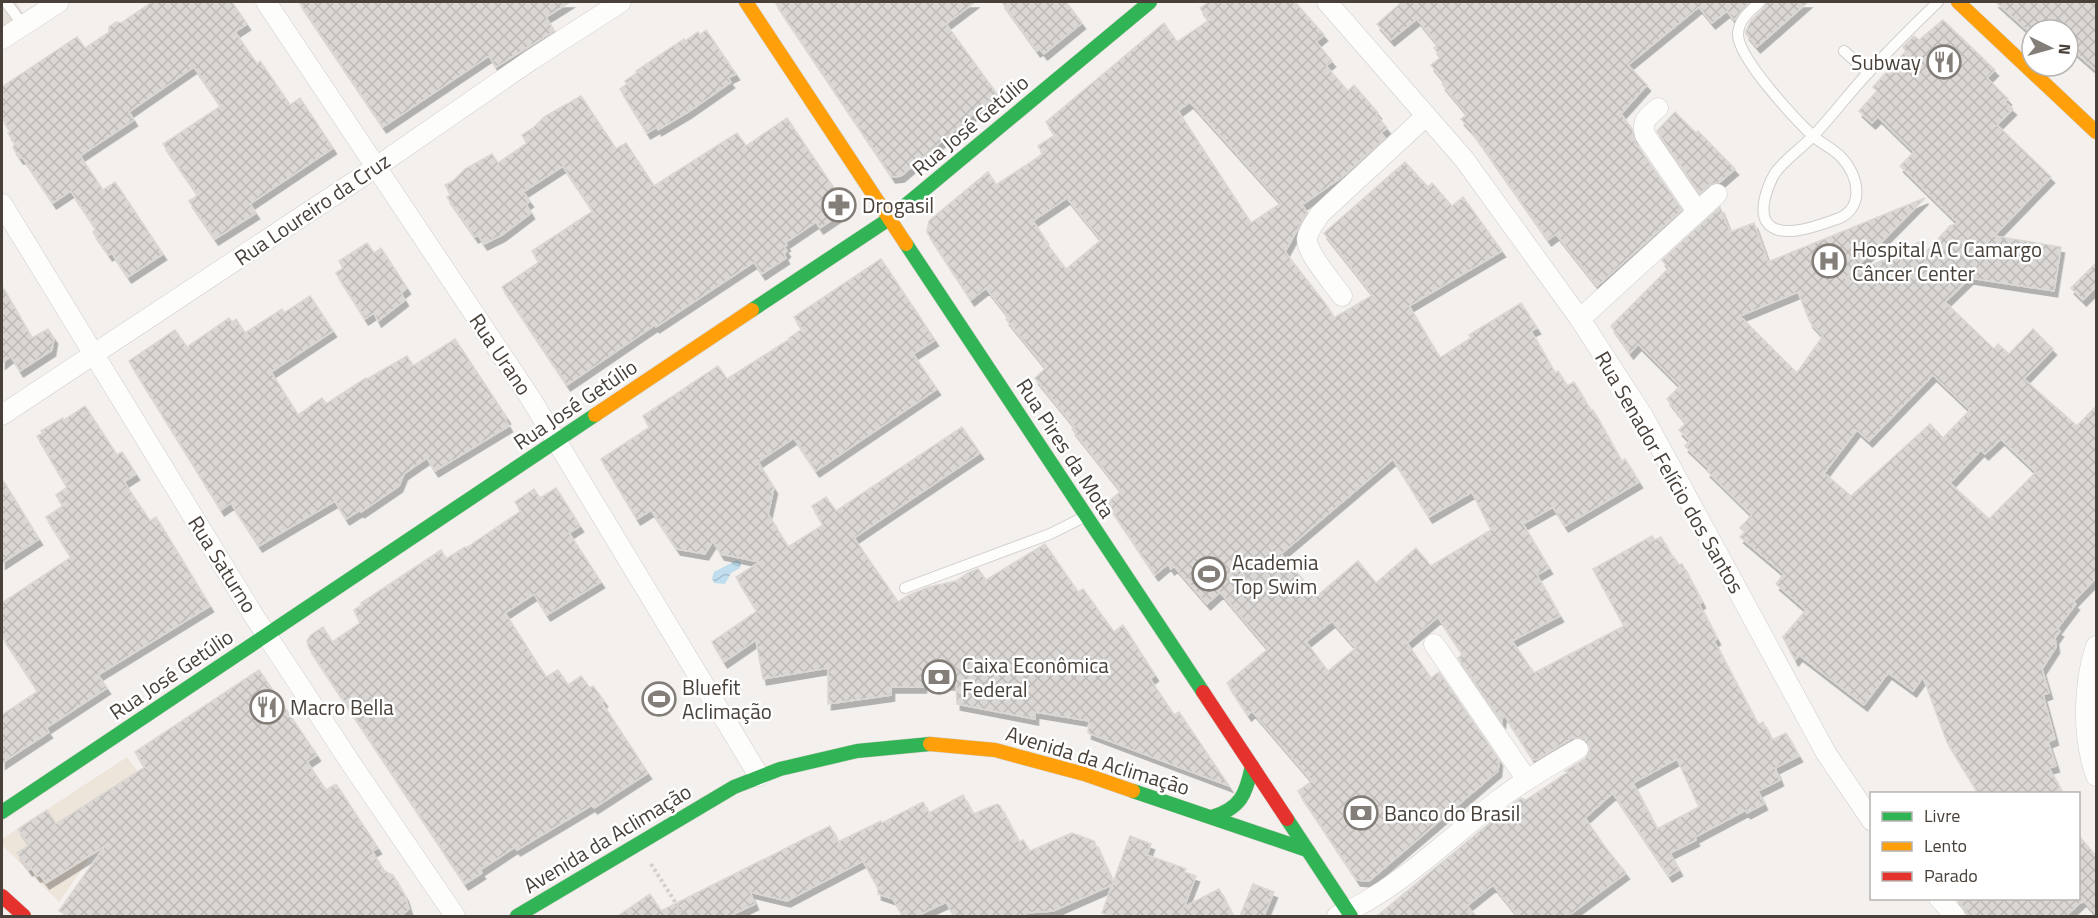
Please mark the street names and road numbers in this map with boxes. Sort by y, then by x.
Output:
street label: Rua José Getúlio [905,67,1035,183]
street label: Rua Loureiro da Cruz [228,145,396,273]
street label: Rua Urano [462,307,540,401]
street label: Rua Senador Felício dos Santos [1587,345,1753,599]
street label: Rua José Getúlio [506,351,644,457]
street label: Rua Pires da Mota [1009,372,1124,525]
street label: Rua Saturno [180,509,266,619]
street label: Rua José Getúlio [102,621,240,727]
street label: Avenida da Aclimação [1002,717,1194,803]
street label: Avenida da Aclimação [517,775,697,901]

